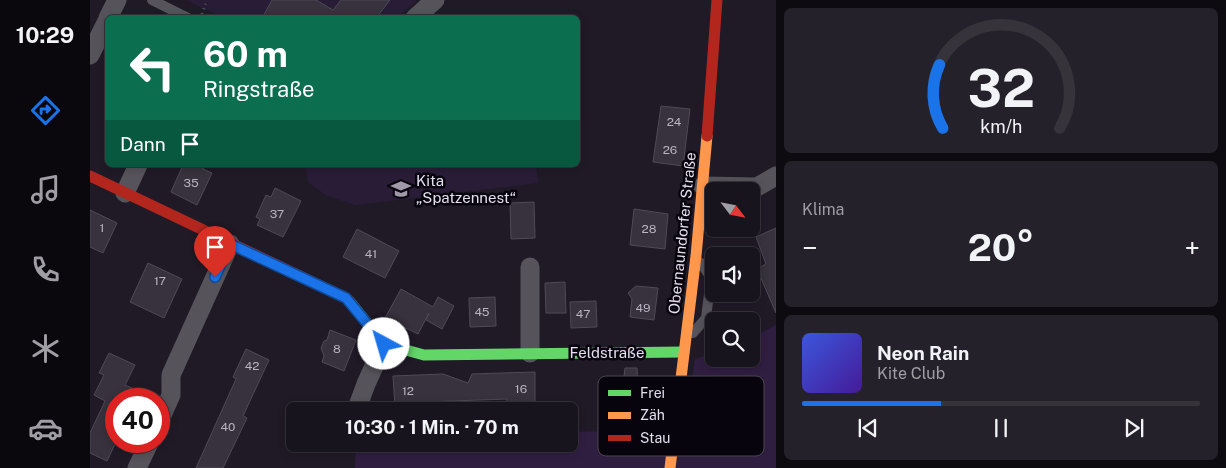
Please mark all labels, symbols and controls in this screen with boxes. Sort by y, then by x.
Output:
text: 10:29 [16,22,74,48]
text: 60 m [203,34,288,75]
icon: left [120,35,185,100]
text: 32 [967,58,1035,119]
text: Ringstraße [203,76,315,102]
icon: directions [28,93,63,128]
house number: 24 [667,115,682,129]
text: km/h [980,116,1022,137]
icon: arrive [176,130,204,158]
text: Dann [120,133,166,155]
house number: 26 [663,143,677,157]
street label: Obernaundorfer Straße [665,151,699,315]
icon: music [28,172,63,207]
place label: Kita „Spatzennest“ [416,172,516,206]
house number: 35 [183,176,199,190]
school or university icon: Kita „Spatzennest“ [390,178,412,200]
north arrow [705,182,760,238]
map controls [705,182,760,367]
text: Klima [802,200,844,219]
house number: 37 [270,207,284,221]
house number: 1 [100,221,104,235]
house number: 28 [642,222,657,236]
text: 20° [968,225,1034,270]
pin [194,226,236,277]
text: − [802,231,818,264]
text: + [1184,231,1200,264]
icon: arrive [201,233,229,261]
house number: 41 [365,247,377,261]
button: sound [705,247,760,302]
icon: phone [28,252,63,287]
house number: 17 [154,274,166,288]
house number: 49 [635,301,651,315]
house number: 45 [474,305,490,319]
house number: 47 [576,307,590,321]
button: search [705,312,760,367]
position arrow [357,317,409,369]
icon: climate [28,331,63,366]
house number: 8 [333,342,341,356]
text: Neon Rain [877,342,969,364]
street label: Feldstraße [570,344,644,361]
house number: 42 [245,359,259,373]
text: Kite Club [877,364,945,383]
legend [598,376,764,456]
house number: 16 [515,382,527,396]
house number: 12 [402,384,414,398]
text: Frei [640,385,665,401]
speed limit sign: 40 [105,388,170,453]
text: Zäh [640,407,665,423]
icon: car [28,411,63,446]
icon: previous [854,414,882,442]
icon: pause [987,414,1015,442]
icon: next [1120,414,1148,442]
text: 10:30 · 1 Min. · 70 m [345,416,519,438]
house number: 40 [221,420,235,434]
text: Stau [640,430,670,446]

